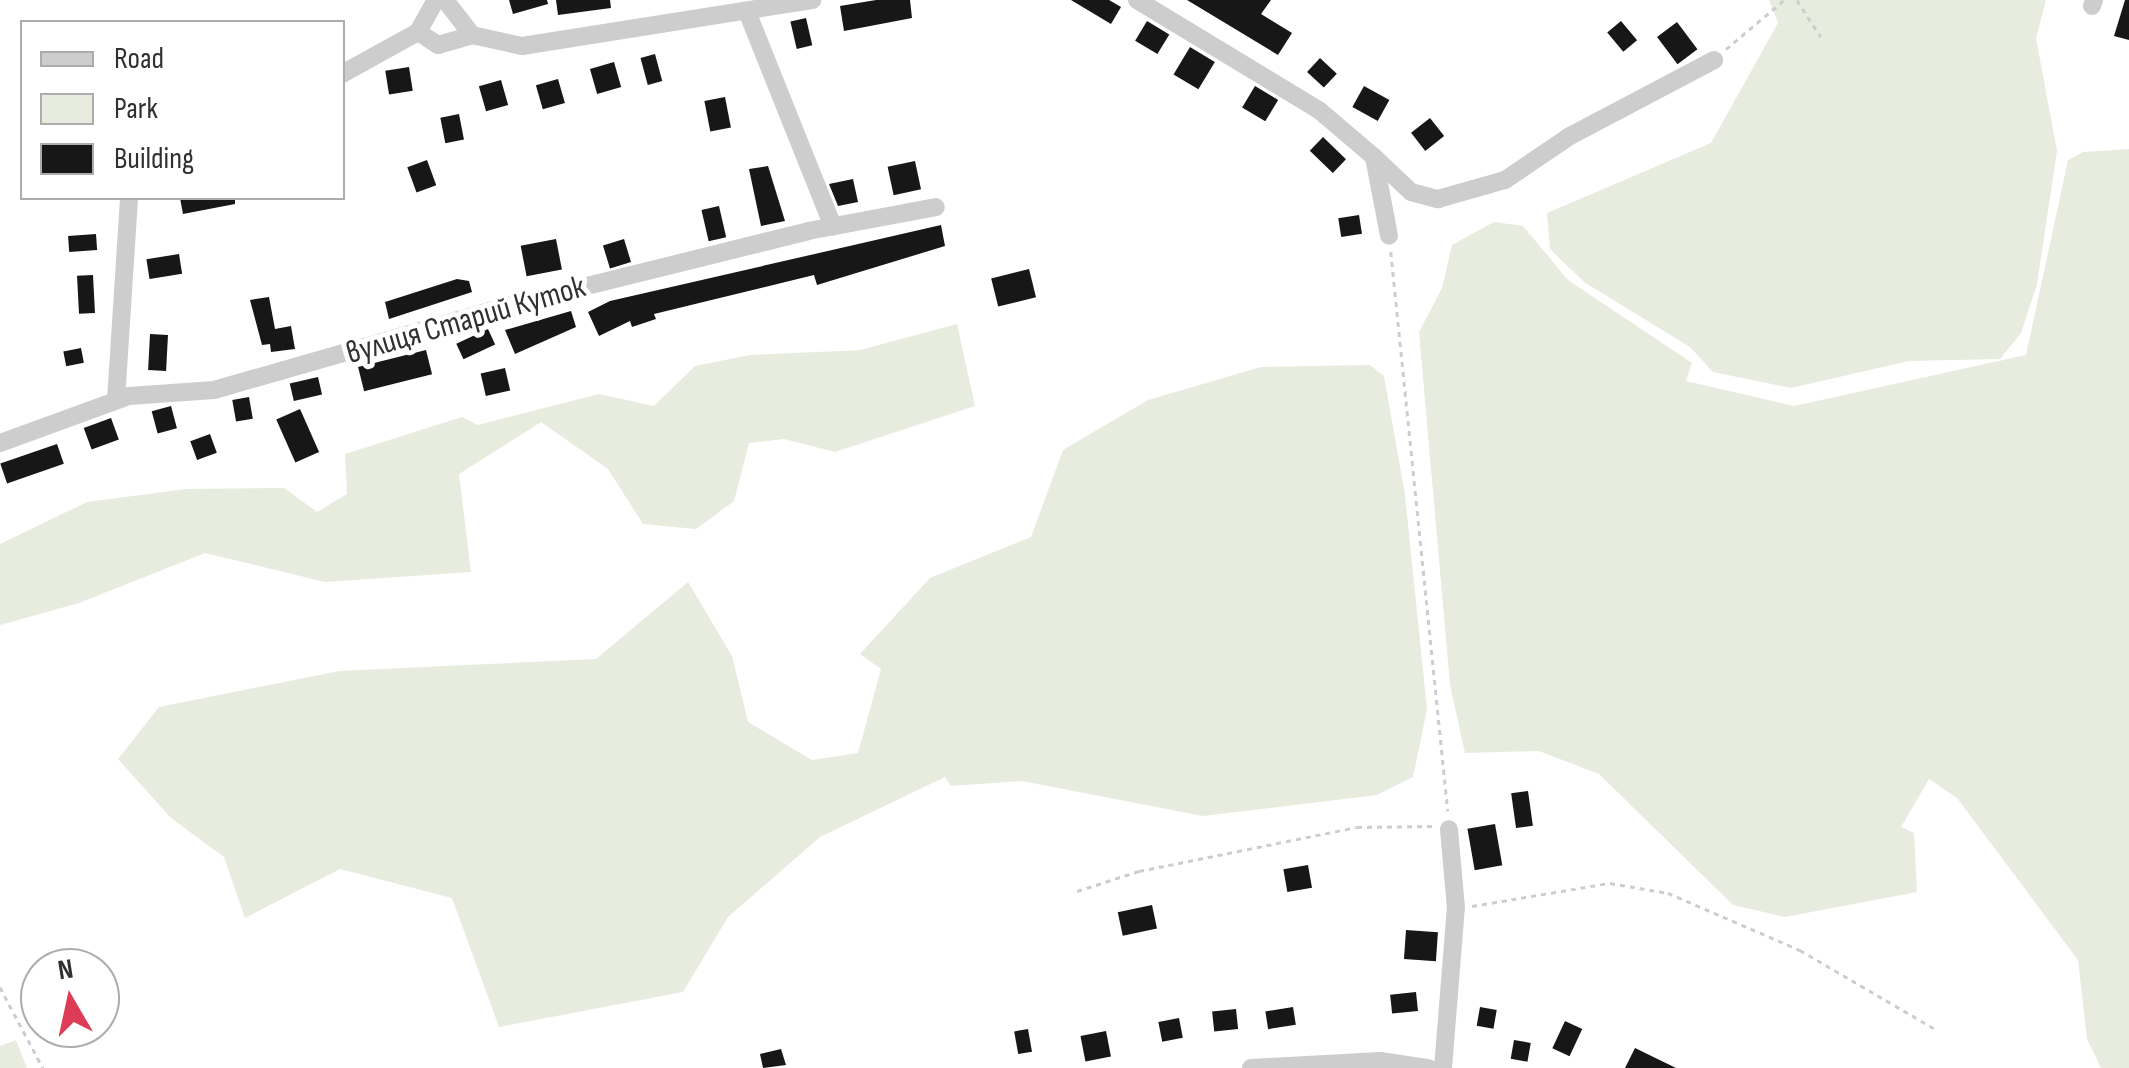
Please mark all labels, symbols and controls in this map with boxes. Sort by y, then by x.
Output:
legend [20,20,345,200]
text: Road [114,41,164,77]
text: Park [114,91,158,127]
text: Building [114,141,194,177]
street label: вулиця Старий Куток [342,269,590,373]
north arrow [20,948,120,1048]
text: N [56,952,75,987]

